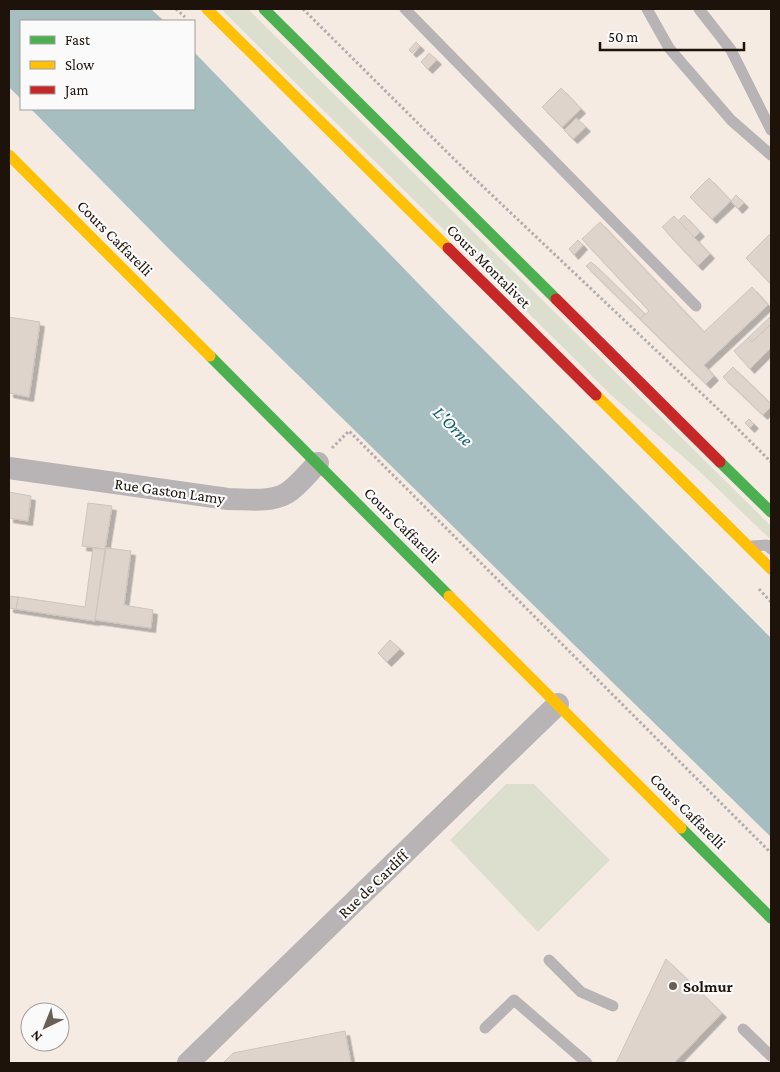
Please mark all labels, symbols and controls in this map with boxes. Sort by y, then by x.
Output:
legend [20,20,195,110]
scale bar [600,20,744,52]
text: 50 m [608,29,638,45]
text: Fast [65,32,91,48]
text: Slow [65,57,95,73]
text: Jam [63,82,88,99]
street label: Cours Caffarelli [74,197,156,279]
street label: Cours Montalivet [444,221,535,312]
water label: L'Orne [429,402,477,450]
street label: Rue Gaston Lamy [114,475,227,508]
street label: Cours Caffarelli [361,484,443,566]
street label: Cours Caffarelli [647,770,729,852]
street label: Rue de Cardiff [335,846,412,921]
place label: Solmur [683,978,734,995]
marker: Solmur [667,980,679,992]
north arrow [20,1002,70,1052]
text: N [27,1027,45,1046]

